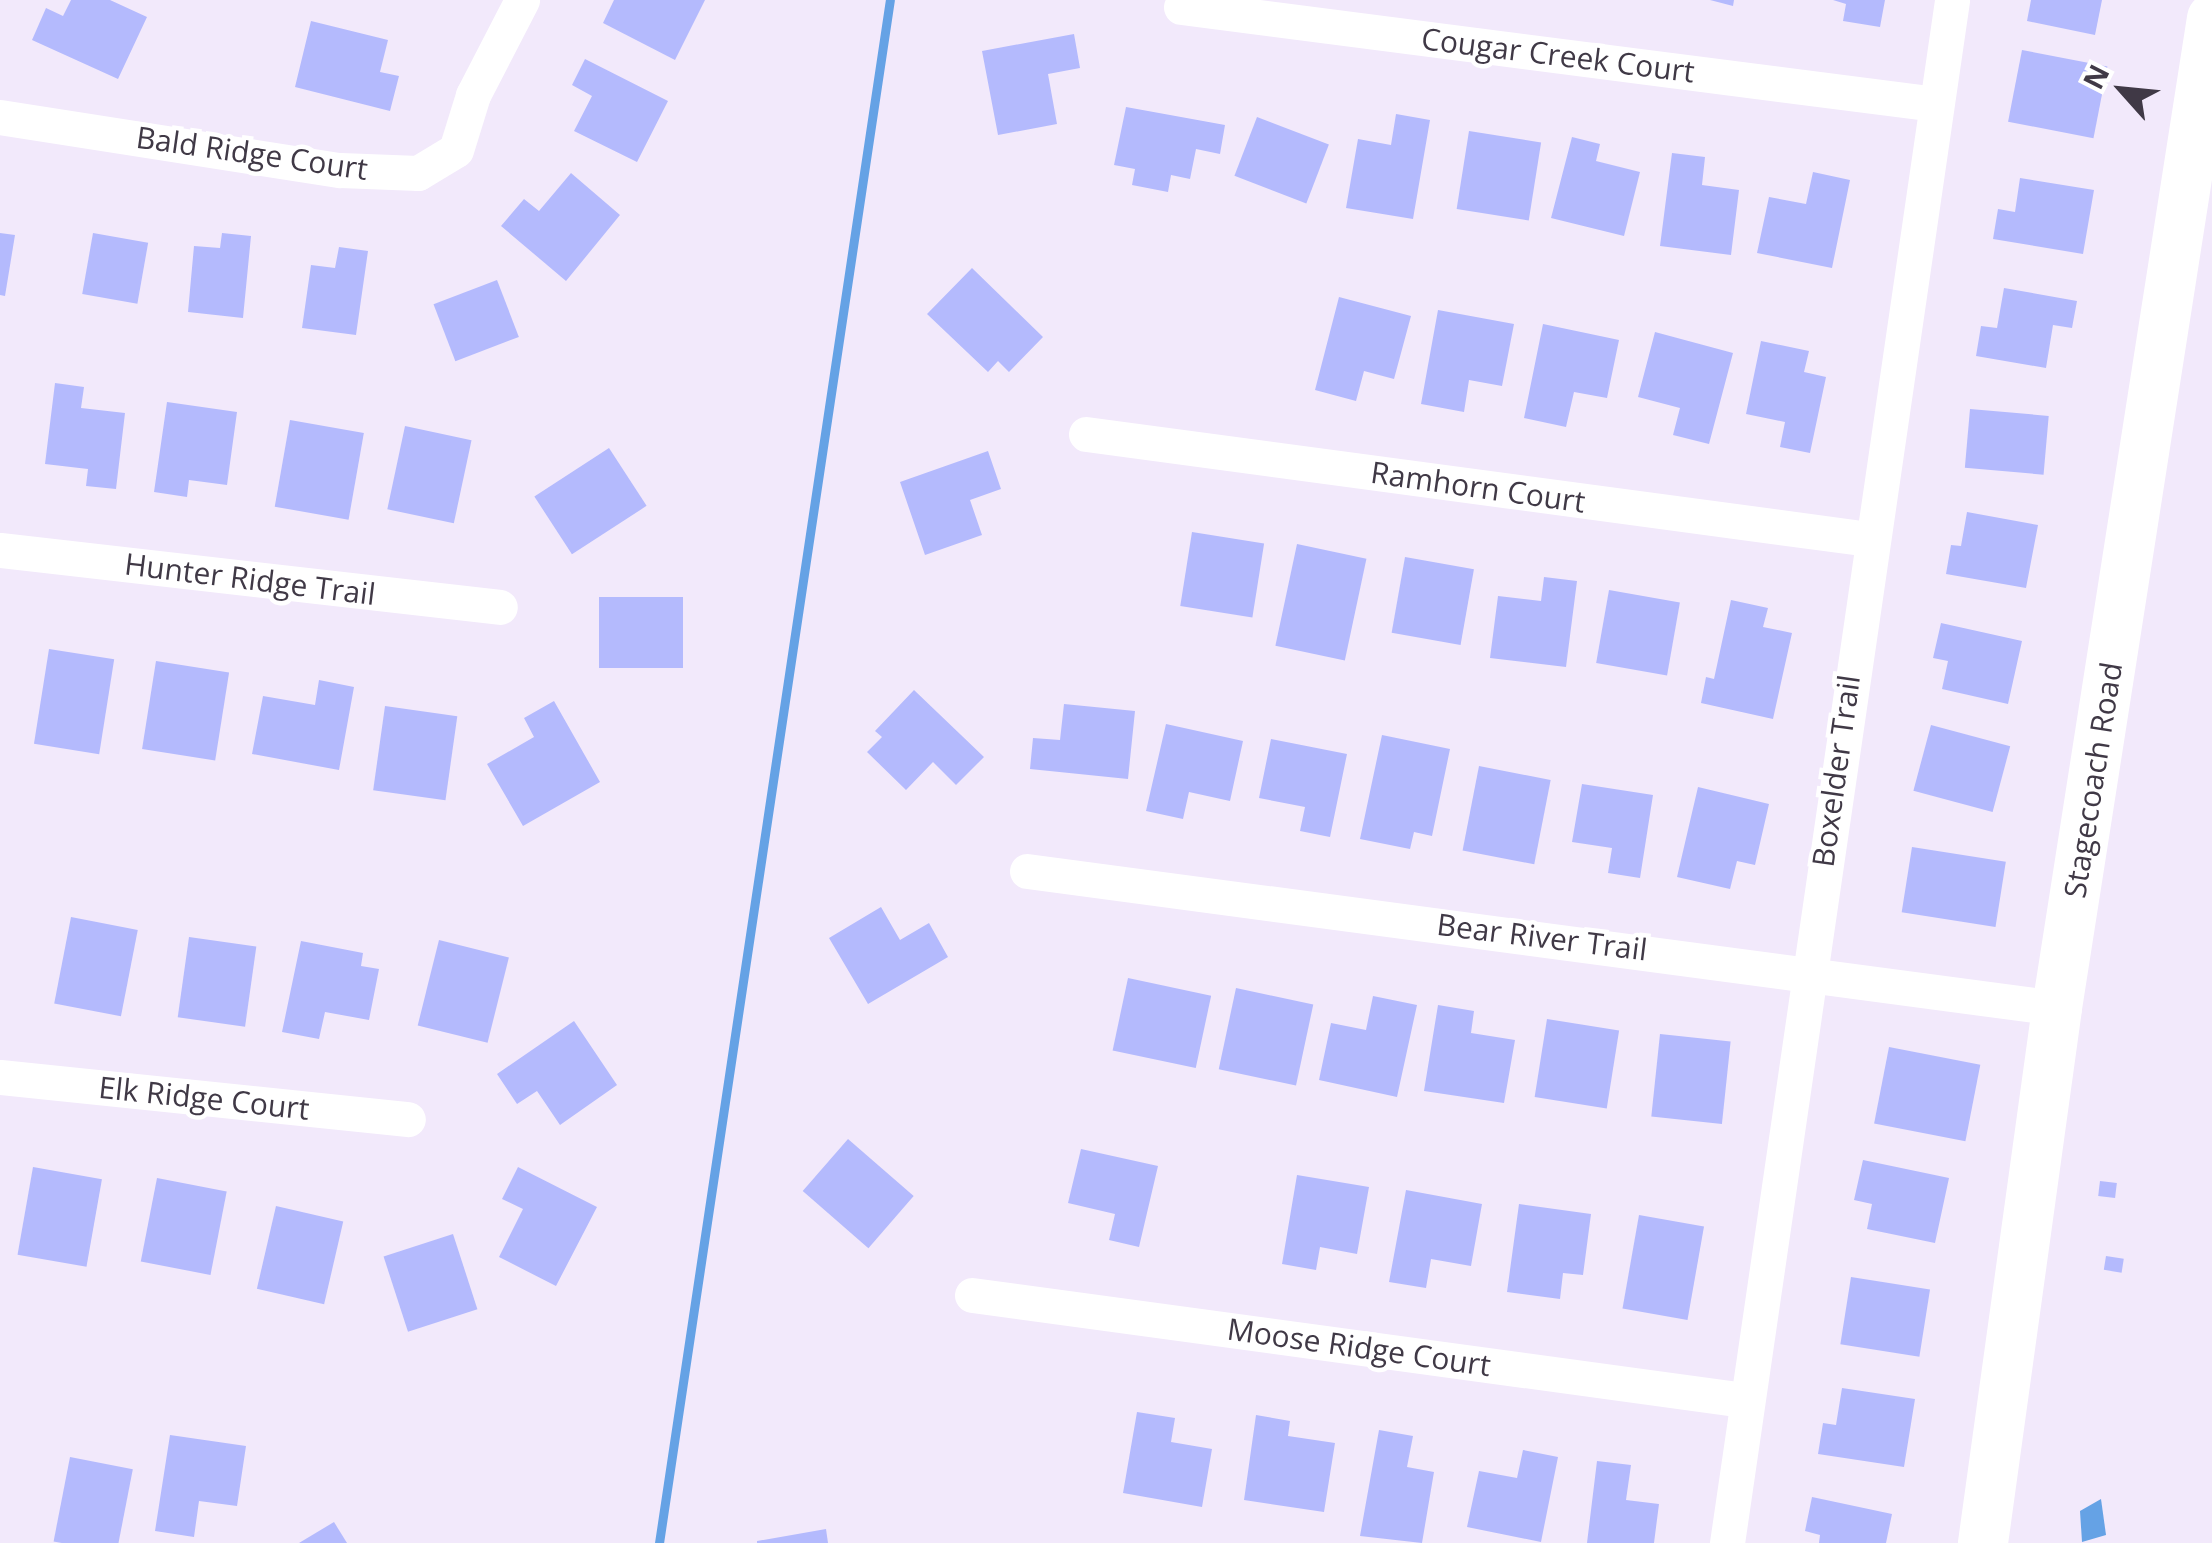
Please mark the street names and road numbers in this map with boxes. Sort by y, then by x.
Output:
street label: Cougar Creek Court [1419,20,1697,90]
street label: Bald Ridge Court [134,119,370,187]
street label: Ramhorn Court [1368,454,1588,520]
street label: Hunter Ridge Trail [123,546,377,612]
street label: Stagecoach Road [2057,660,2129,900]
street label: Boxelder Trail [1805,673,1867,869]
street label: Bear River Trail [1435,906,1649,968]
street label: Elk Ridge Court [97,1069,311,1127]
street label: Moose Ridge Court [1225,1311,1493,1383]

